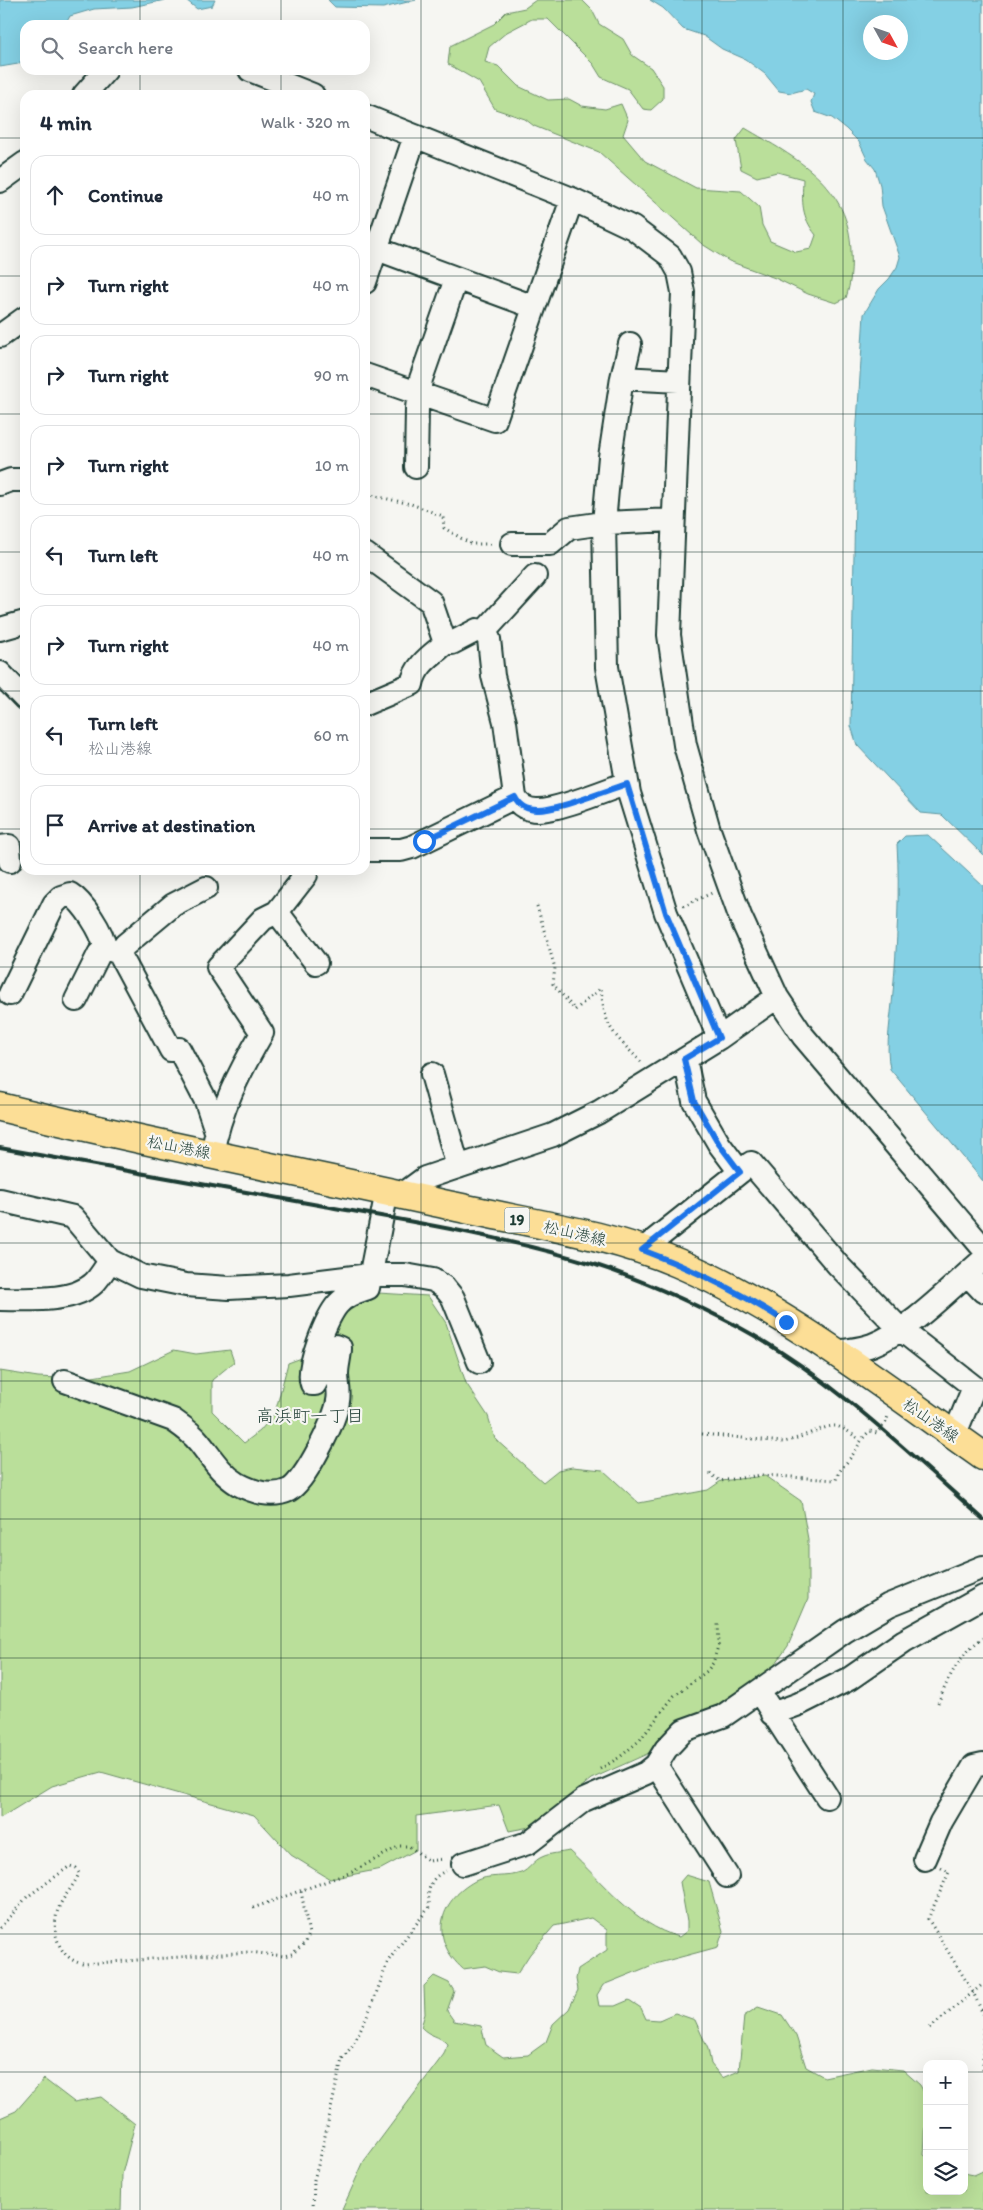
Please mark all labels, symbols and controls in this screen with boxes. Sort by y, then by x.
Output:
north arrow [863,15,908,60]
search box [20,20,370,75]
icon: search [38,34,66,62]
text: Search here [78,36,173,59]
text: 4 min [40,110,92,135]
text: Walk · 320 m [261,113,350,132]
icon: ahead [41,181,69,209]
text: Continue [88,184,163,207]
text: 40 m [312,186,349,205]
icon: right [41,271,69,299]
text: Turn right [88,274,169,297]
text: 40 m [312,276,349,295]
icon: right [41,361,69,389]
text: Turn right [88,364,169,387]
text: 90 m [314,366,349,385]
icon: right [41,451,69,479]
text: Turn right [88,454,169,477]
text: 10 m [315,456,349,475]
icon: left [41,541,69,569]
text: Turn left [88,544,158,567]
text: 40 m [312,546,349,565]
icon: right [41,631,69,659]
text: Turn right [88,634,169,657]
text: 40 m [312,636,349,655]
text: Turn left [88,712,158,735]
icon: left [41,721,69,749]
text: 60 m [314,726,349,745]
text: 松山港線 [88,739,152,758]
icon: arrive [41,811,69,839]
text: Arrive at destination [88,814,255,837]
route start [413,830,436,853]
street label: 松山港線 [146,1132,212,1162]
road number: 19 [504,1208,530,1232]
street label: 松山港線 [542,1217,608,1249]
route end [775,1311,798,1334]
street label: 松山港線 [899,1394,963,1446]
district label: 高浜町一丁目 [256,1405,364,1427]
map controls [923,2060,968,2195]
button: + [923,2060,968,2105]
button: − [923,2105,968,2150]
button: layers [923,2150,968,2195]

